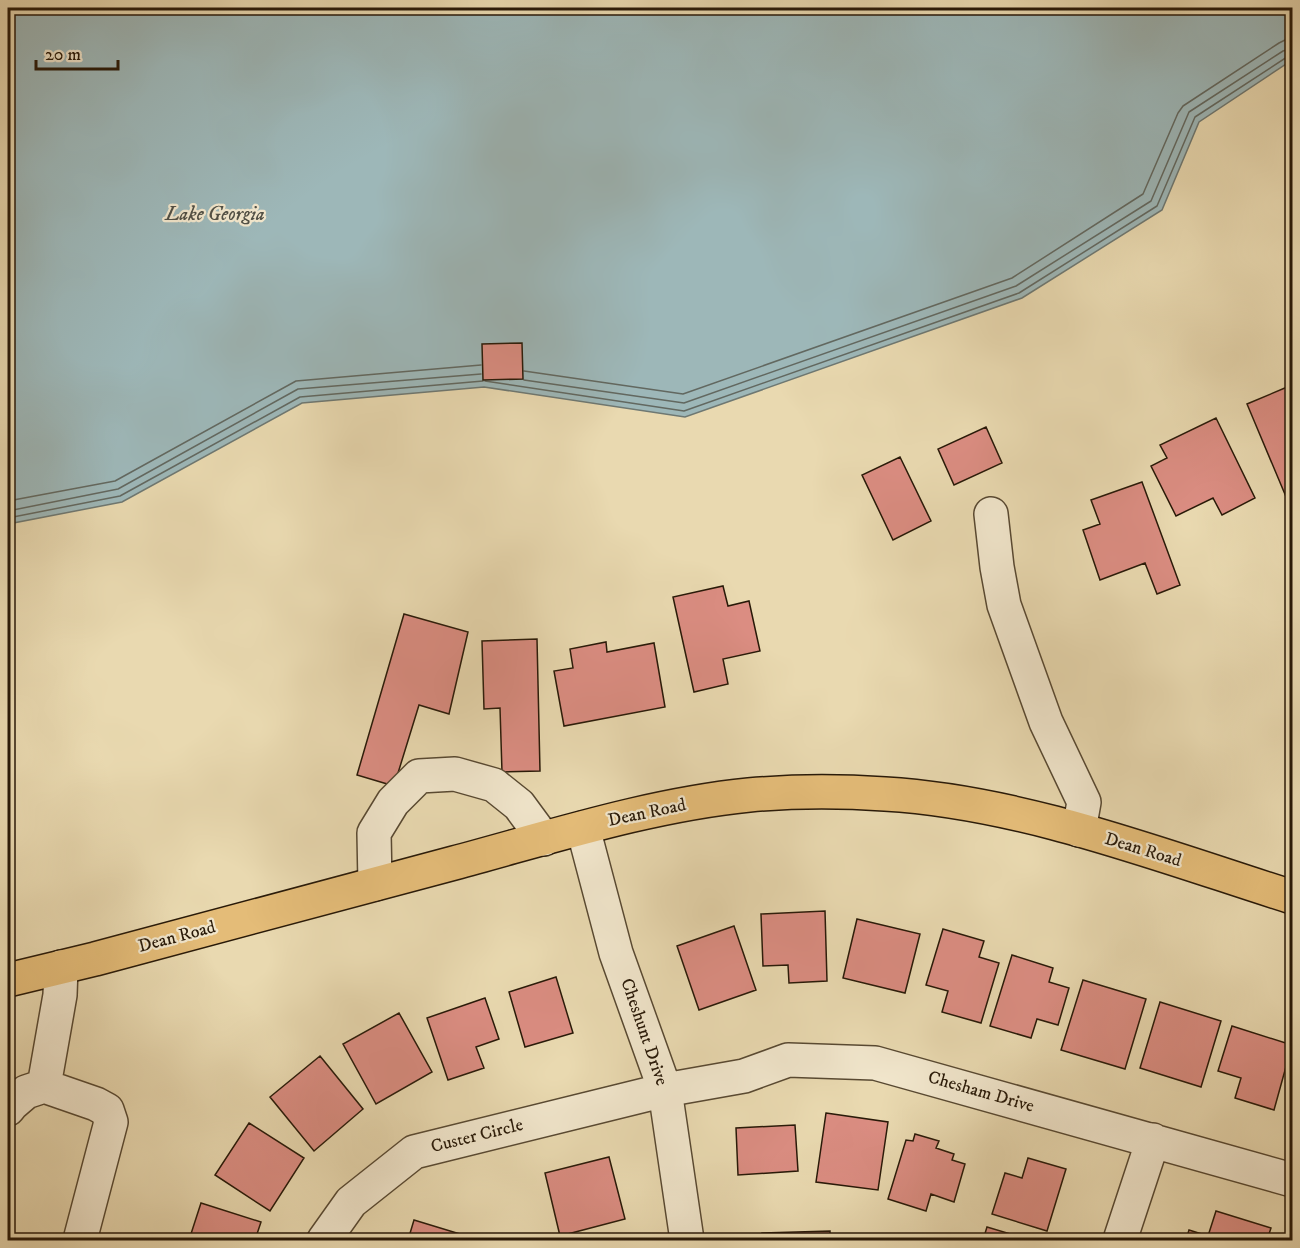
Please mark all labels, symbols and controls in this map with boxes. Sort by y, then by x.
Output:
scale bar [36,33,118,71]
text: 20 m [45,44,81,66]
water label: Lake Georgia [164,202,265,227]
street label: Dean Road [606,794,688,832]
street label: Dean Road [1102,828,1184,872]
street label: Dean Road [136,916,218,958]
street label: Cheshunt Drive [615,976,673,1088]
street label: Chesham Drive [925,1066,1037,1118]
street label: Custer Circle [429,1114,525,1158]

